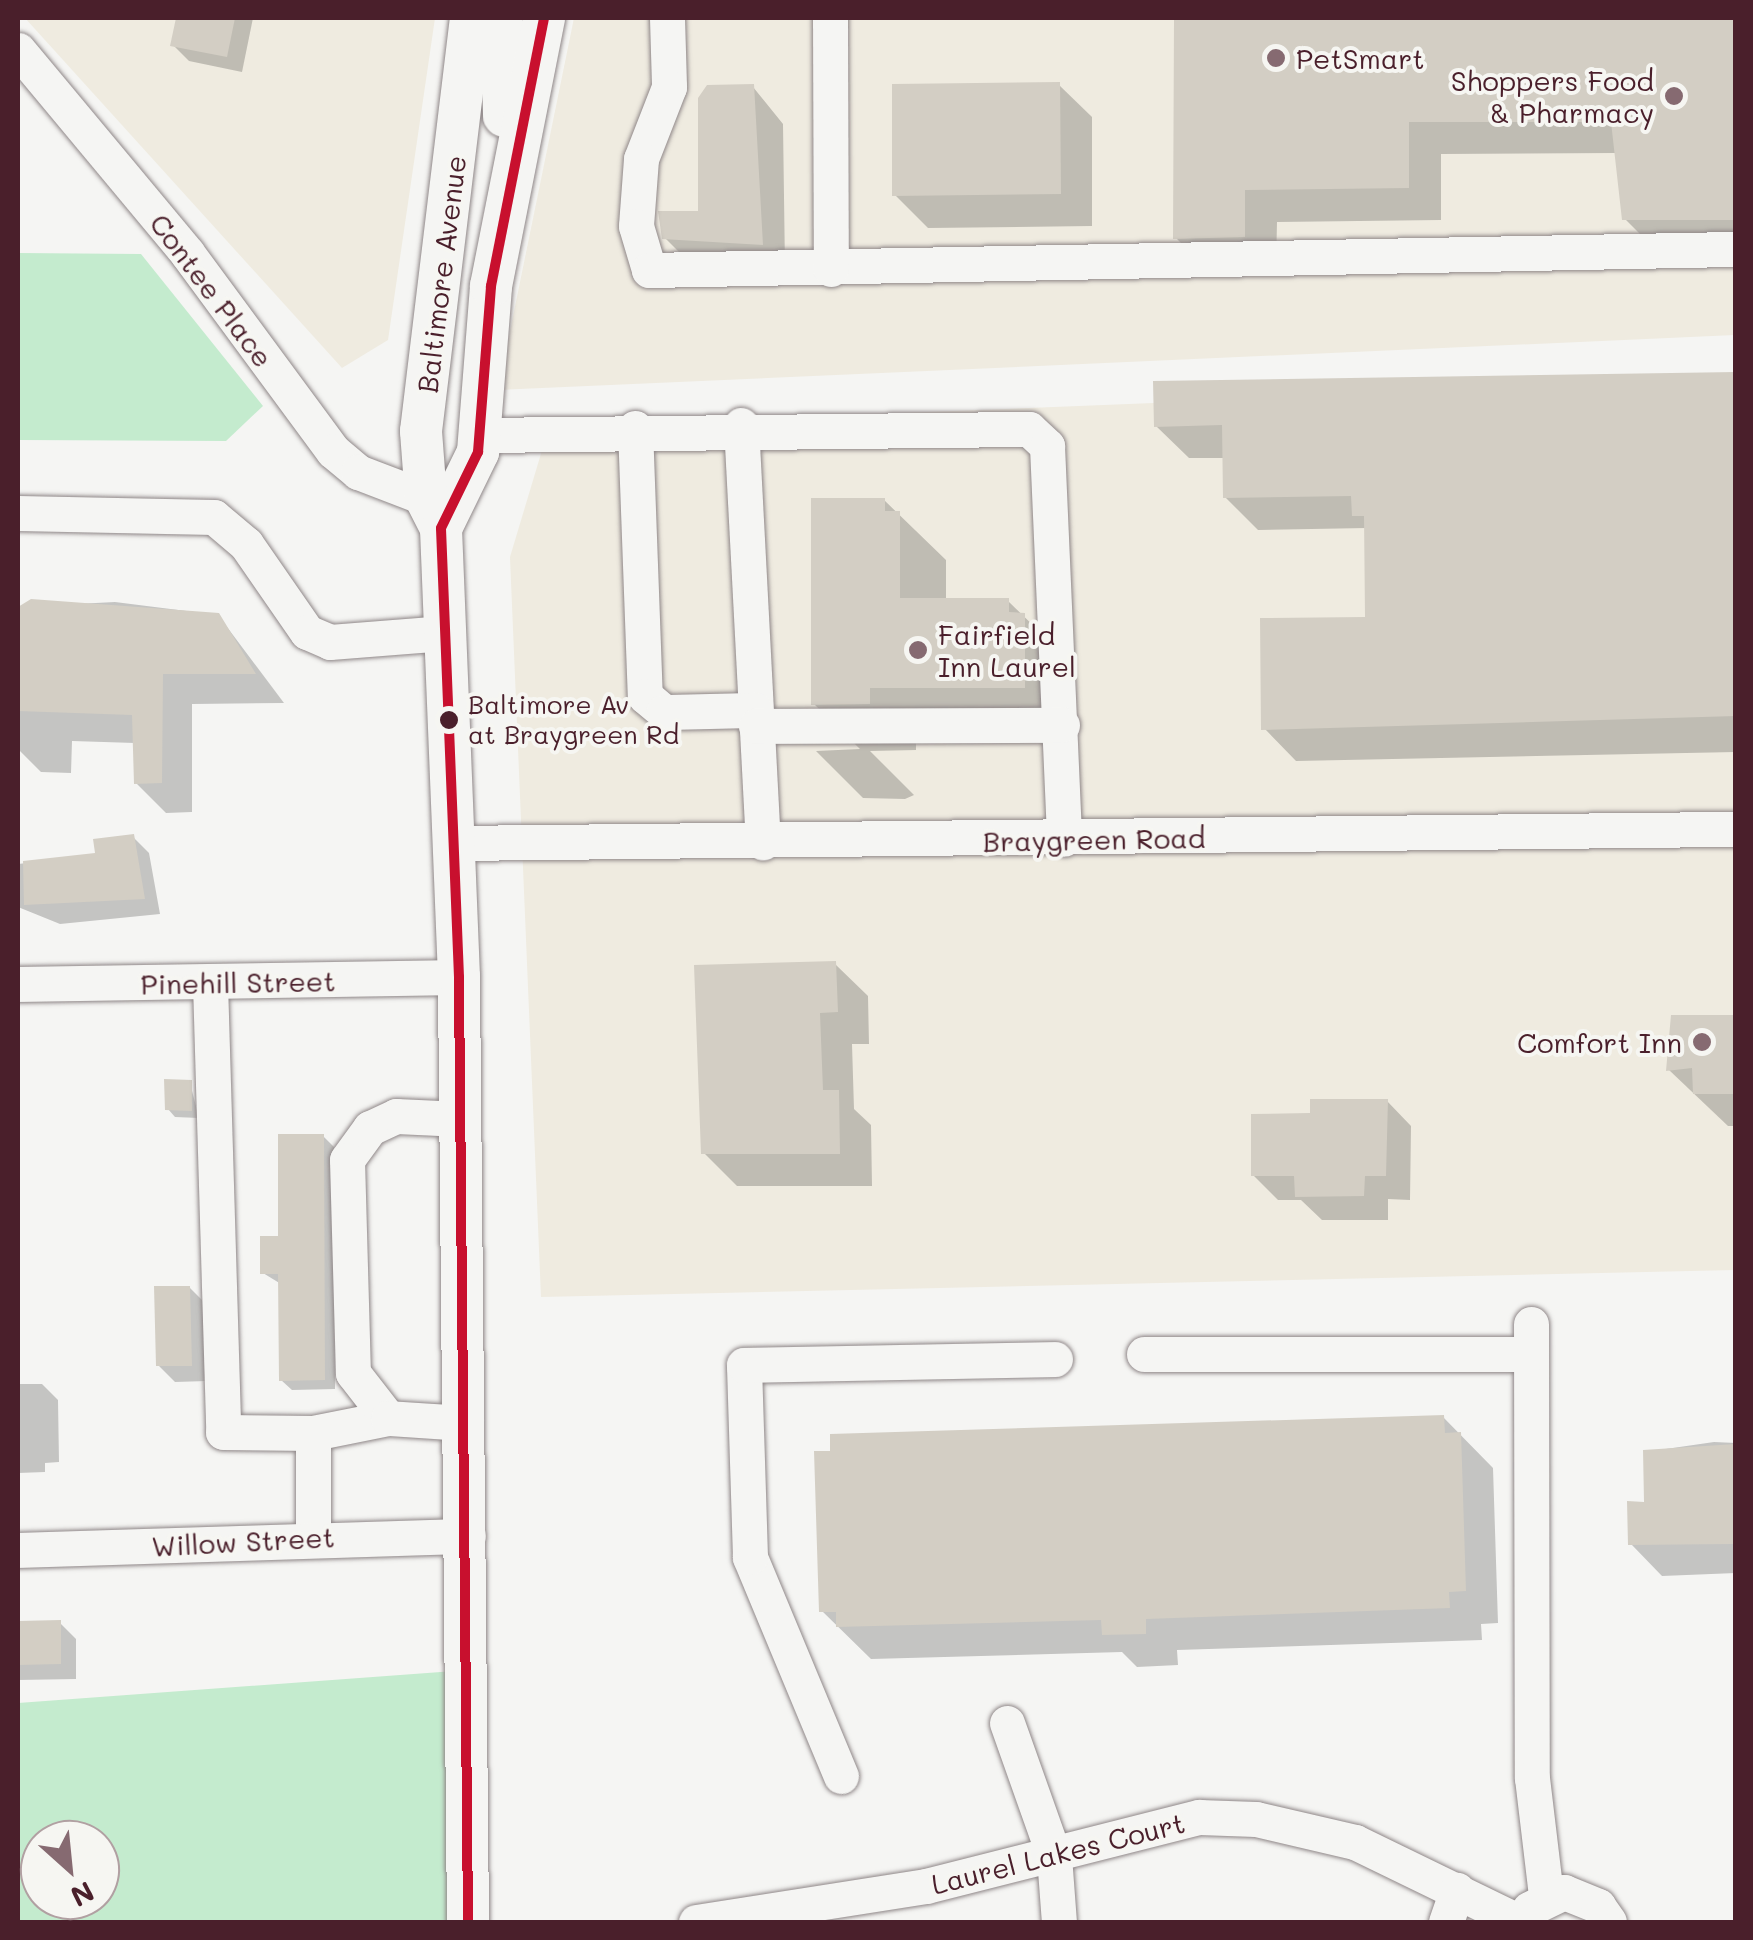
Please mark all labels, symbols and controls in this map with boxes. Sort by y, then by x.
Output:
place label: PetSmart [1296,41,1425,75]
marker: PetSmart [1265,47,1287,69]
place label: Shoppers Food & Pharmacy [1451,63,1654,129]
marker: Shoppers Food & Pharmacy [1663,85,1685,107]
street label: Baltimore Avenue [410,153,472,395]
street label: Contee Place [143,207,281,373]
place label: Fairfield Inn Laurel [938,617,1076,683]
marker: Fairfield Inn Laurel [907,639,929,661]
place label: Baltimore Av at Braygreen Rd [468,689,679,750]
marker: Baltimore Av at Braygreen Rd [439,710,459,730]
street label: Braygreen Road [982,820,1206,858]
street label: Pinehill Street [140,964,336,1000]
place label: Comfort Inn [1517,1025,1682,1059]
marker: Comfort Inn [1691,1031,1713,1053]
street label: Willow Street [150,1519,336,1563]
street label: Laurel Lakes Court [928,1805,1188,1901]
north arrow [20,1820,120,1920]
text: N [65,1874,100,1916]

